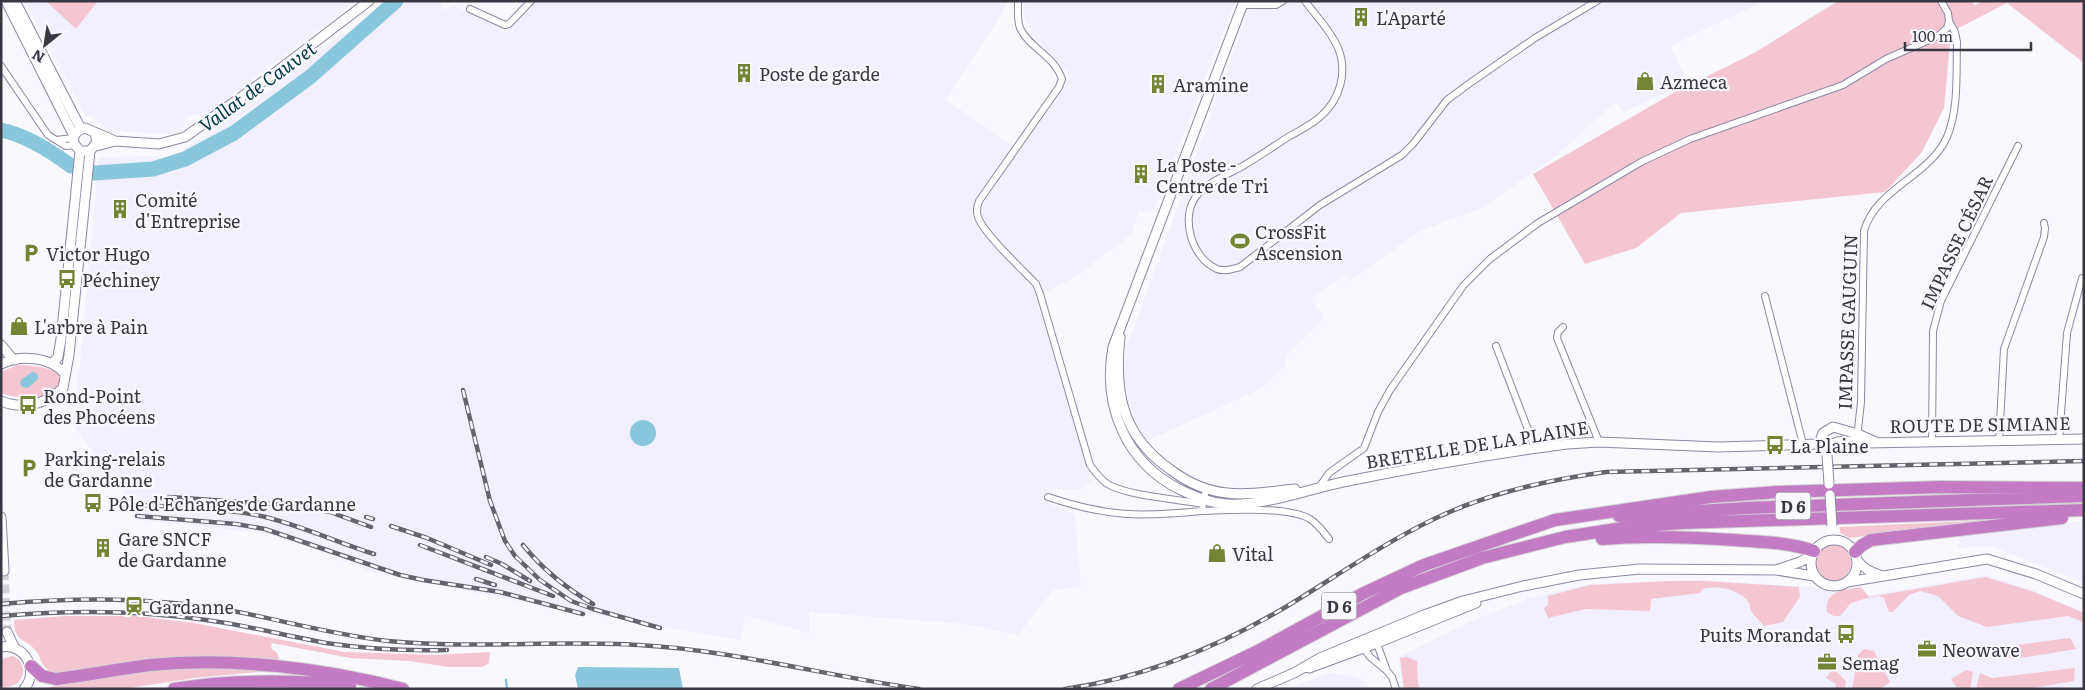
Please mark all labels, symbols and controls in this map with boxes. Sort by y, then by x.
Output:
place label: L'Aparté [1376,4,1446,31]
building icon: L'Aparté [1350,6,1372,28]
north arrow [20,20,70,70]
scale bar [1905,20,2031,52]
text: 100 m [1912,24,1953,47]
water label: Vallat de Cauvet [192,34,322,138]
text: N [28,45,48,69]
place label: Poste de garde [759,60,880,87]
building icon: Poste de garde [733,62,755,84]
place label: Azmeca [1660,68,1728,95]
shop icon: Azmeca [1634,70,1656,92]
place label: Aramine [1173,71,1249,98]
building icon: Aramine [1147,73,1169,95]
place label: La Poste - Centre de Tri [1156,151,1268,199]
building icon: La Poste - Centre de Tri [1130,163,1152,185]
street label: IMPASSE CÉSAR [1913,170,1999,314]
place label: Comité d'Entreprise [135,186,240,234]
building icon: Comité d'Entreprise [109,198,131,220]
place label: CrossFit Ascension [1255,218,1343,266]
sports icon: CrossFit Ascension [1229,230,1251,252]
street label: IMPASSE GAUGUIN [1830,234,1864,410]
place label: Victor Hugo [46,240,150,267]
parking icon: Victor Hugo [20,242,42,264]
place label: Péchiney [82,266,161,293]
bus stop icon: Péchiney [56,268,78,290]
place label: L'arbre à Pain [34,313,148,340]
shop icon: L'arbre à Pain [8,315,30,337]
place label: Rond-Point des Phocéens [43,382,155,430]
bus stop icon: Rond-Point des Phocéens [17,394,39,416]
street label: ROUTE DE SIMIANE [1889,409,2071,439]
street label: BRETELLE DE LA PLAINE [1364,413,1590,475]
place label: La Plaine [1790,432,1868,459]
bus stop icon: La Plaine [1764,434,1786,456]
place label: Parking-relais de Gardanne [44,445,165,493]
parking icon: Parking-relais de Gardanne [18,457,40,479]
place label: Pôle d'Echanges de Gardanne [108,490,356,517]
bus stop icon: Pôle d'Echanges de Gardanne [82,492,104,514]
road number: D 6 [1776,492,1810,520]
place label: Gare SNCF de Gardanne [118,525,227,573]
building icon: Gare SNCF de Gardanne [92,537,114,559]
place label: Vital [1232,540,1273,567]
shop icon: Vital [1206,542,1228,564]
road number: D 6 [1322,592,1356,620]
place label: Gardanne [149,593,234,620]
station icon: Gardanne [123,595,145,617]
place label: Puits Morandat [1699,621,1832,648]
bus stop icon: Puits Morandat [1835,623,1857,645]
place label: Neowave [1942,636,2020,663]
office icon: Neowave [1916,638,1938,660]
place label: Semag [1842,649,1900,676]
office icon: Semag [1816,651,1838,673]

